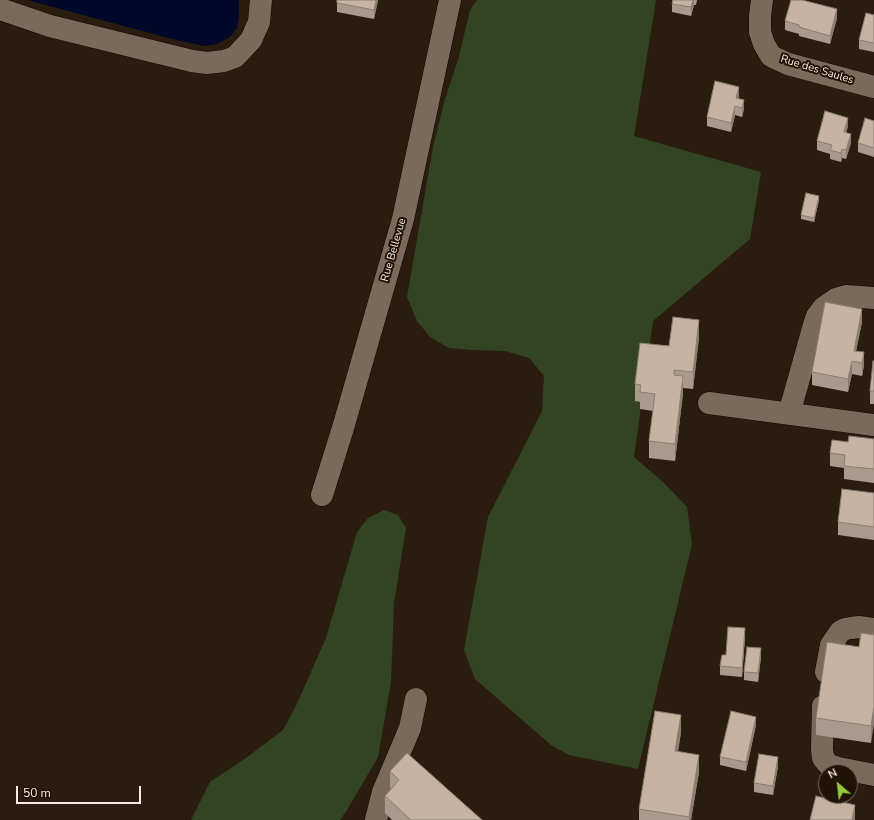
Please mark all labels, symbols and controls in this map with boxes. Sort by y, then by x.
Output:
street label: Rue des Saules [779,53,855,87]
street label: Rue Bellevue [379,217,409,283]
north arrow [818,764,858,804]
text: N [825,765,840,782]
scale bar [18,778,143,804]
text: 50 m [23,785,51,801]

